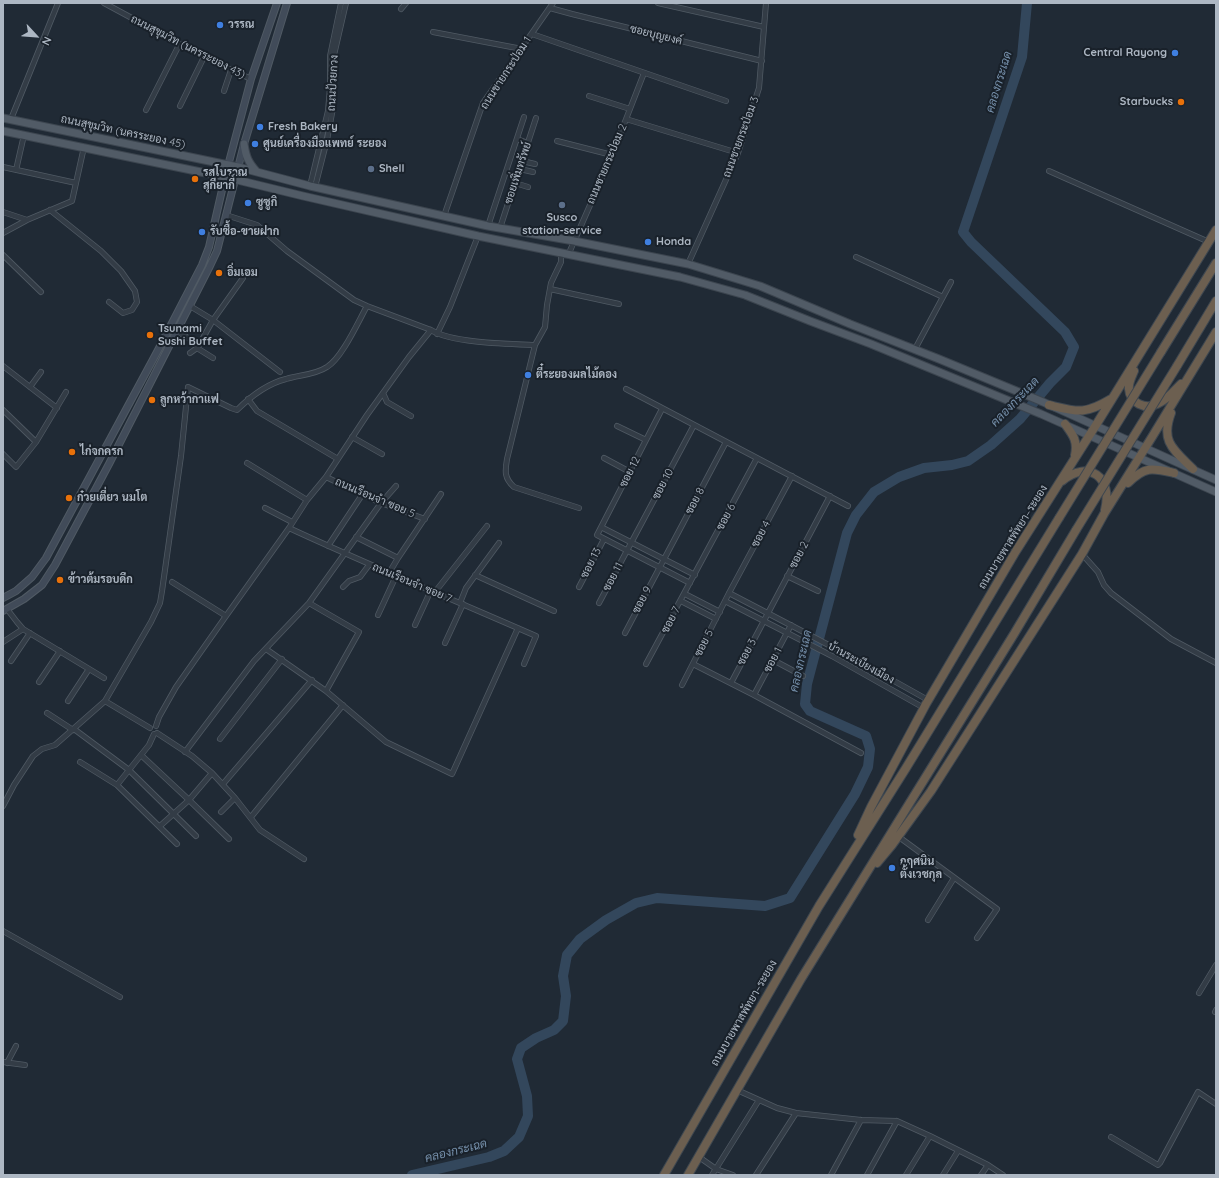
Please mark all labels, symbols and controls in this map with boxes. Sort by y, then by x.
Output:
street label: ถนนสุขุมวิท (นครระยอง 43) [129,12,247,82]
north arrow [16,16,56,56]
place label: วรรณ [228,18,255,32]
marker: วรรณ [215,20,225,30]
street label: ซอยบุญยงค์ [628,22,684,48]
street label: ถนนชายกระป่อม 1 [478,34,534,112]
text: N [39,35,55,48]
place label: Central Rayong [1084,46,1167,60]
marker: Central Rayong [1170,48,1180,58]
water label: คลองกระเฉด [983,50,1015,114]
street label: ถนนป้วยกวง [325,54,341,112]
street label: ถนนชายกระป่อม 3 [720,95,762,179]
place label: Starbucks [1120,95,1173,109]
marker: Starbucks [1176,97,1186,107]
street label: ถนนสุขุมวิท (นครระยอง 45) [60,112,186,152]
place label: Fresh Bakery [268,120,338,134]
marker: Fresh Bakery [255,122,265,132]
street label: ถนนชายกระป่อม 2 [584,122,630,206]
place label: ศูนย์เครื่องมือแพทย์ ระยอง [263,137,387,151]
marker: ศูนย์เครื่องมือแพทย์ ระยอง [250,139,260,149]
street label: ซอยเพิ่มทรัพย์ [502,140,534,206]
place label: Shell [379,162,404,176]
marker: Shell [366,164,376,174]
place label: รสโบราณ สุกียากี์ [203,166,248,192]
marker: รสโบราณ สุกียากี์ [190,174,200,184]
place label: ซูซูกิ [256,196,277,210]
marker: ซูซูกิ [243,198,253,208]
marker: Susco station-service [557,200,567,210]
place label: Susco station-service [522,211,602,237]
place label: รับซื้อ-ขายฝาก [210,225,279,239]
marker: รับซื้อ-ขายฝาก [197,227,207,237]
place label: Honda [656,235,691,249]
marker: Honda [643,237,653,247]
place label: อิ่มเอม [227,266,258,280]
marker: อิ่มเอม [214,268,224,278]
place label: Tsunami Sushi Buffet [158,322,223,348]
marker: Tsunami Sushi Buffet [145,330,155,340]
place label: ตี๋ระยองผลไม้ดอง [536,368,617,382]
marker: ตี๋ระยองผลไม้ดอง [523,370,533,380]
water label: คลองกระเฉด [988,374,1042,430]
place label: ลูกหว้ากาแฟ [160,393,219,407]
marker: ลูกหว้ากาแฟ [147,395,157,405]
place label: ไก่จกครก [80,445,123,459]
marker: ไก่จกครก [67,447,77,457]
street label: ซอย 12 [617,454,643,490]
street label: ซอย 10 [649,466,677,502]
street label: ถนนเรือนจำ ซอย 5 [333,475,417,521]
street label: ถนนบายพาสพัทยา–ระยอง [976,483,1050,591]
street label: ซอย 8 [682,485,708,517]
place label: ก๋วยเตี่ยว นมโต [77,491,147,505]
marker: ก๋วยเตี่ยว นมโต [64,493,74,503]
street label: ซอย 6 [713,501,739,533]
street label: ซอย 4 [749,518,773,550]
street label: ซอย 2 [786,539,812,571]
street label: ซอย 13 [578,546,604,580]
street label: ถนนเรือนจำ ซอย 7 [370,560,454,606]
street label: ซอย 11 [600,560,626,594]
place label: ข้าวต้มรอบดึก [68,573,133,587]
marker: ข้าวต้มรอบดึก [55,575,65,585]
street label: ซอย 9 [629,584,655,616]
street label: ซอย 7 [659,604,683,636]
street label: ซอย 5 [692,627,716,659]
water label: คลองกระเฉด [787,628,815,694]
street label: ซอย 3 [735,636,759,668]
street label: บ้านระเบียงเมือง [825,639,897,687]
street label: ซอย 1 [761,645,785,675]
place label: กฤศนิน ตั้งเวชกุล [900,855,942,881]
marker: กฤศนิน ตั้งเวชกุล [887,863,897,873]
street label: ถนนบายพาสพัทยา–ระยอง [708,958,780,1068]
water label: คลองกระเฉด [423,1136,489,1166]

